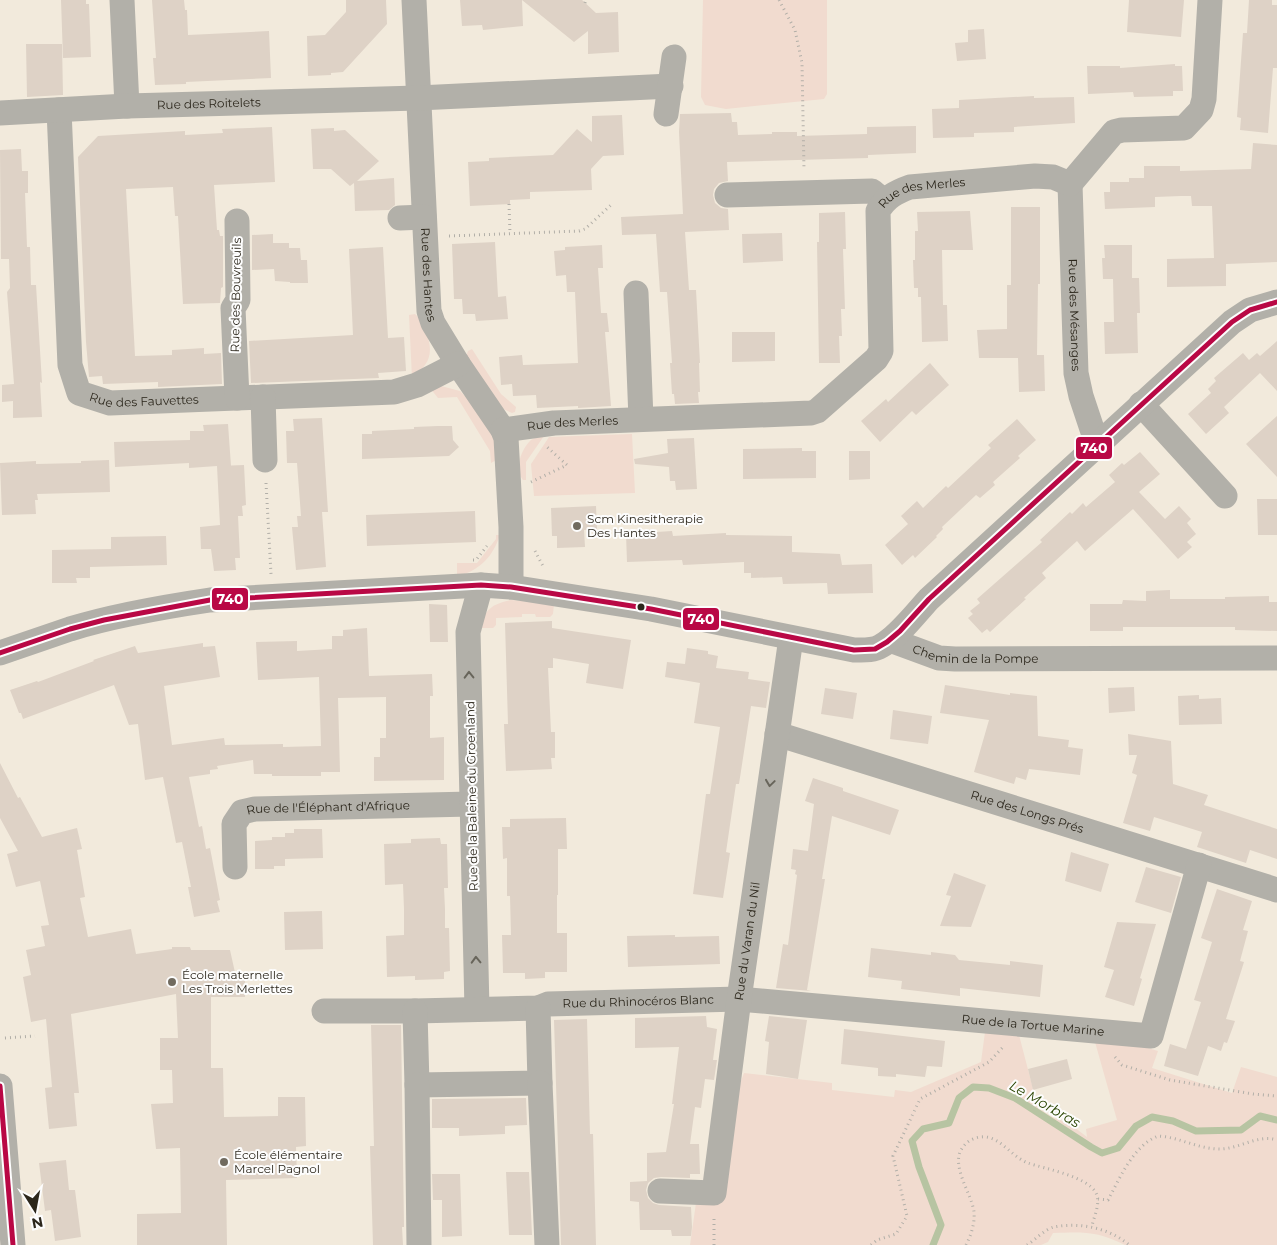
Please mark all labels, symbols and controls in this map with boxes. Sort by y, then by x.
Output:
street label: Rue des Roitelets [157,94,261,112]
street label: Rue des Merles [875,174,966,211]
street label: Rue des Hantes [418,227,440,324]
street label: Rue des Bouvreuils [227,237,244,353]
street label: Rue des Mésanges [1065,258,1084,372]
street label: Rue des Fauvettes [88,389,199,410]
street label: Rue des Merles [526,413,619,434]
line badge: 740 [1075,436,1113,460]
text: 740 [1081,439,1107,457]
place label: Scm Kinesitherapie Des Hantes [587,511,703,540]
marker: Scm Kinesitherapie Des Hantes [571,520,583,532]
line badge: 740 [211,587,249,611]
text: 740 [217,590,243,608]
unlabelled marker [636,602,646,612]
line badge: 740 [682,607,720,631]
text: 740 [688,610,714,628]
street label: Chemin de la Pompe [910,641,1038,666]
one-way arrow [464,671,474,679]
street label: Rue de la Baleine du Groenland [462,701,481,891]
one-way arrow [765,779,776,787]
street label: Rue des Longs Prés [969,787,1086,836]
street label: Rue de l'Éléphant d'Afrique [245,797,410,818]
street label: Rue du Varan du Nil [731,881,763,1001]
one-way arrow [470,956,481,964]
place label: École maternelle Les Trois Merlettes [182,967,293,996]
marker: École maternelle Les Trois Merlettes [166,976,178,988]
street label: Rue du Rhinocéros Blanc [562,992,714,1011]
street label: Rue de la Tortue Marine [961,1011,1105,1039]
water label: Le Morbras [1006,1076,1084,1132]
place label: École élémentaire Marcel Pagnol [234,1147,342,1176]
marker: École élémentaire Marcel Pagnol [218,1156,230,1168]
north arrow [10,1185,60,1235]
text: N [30,1213,45,1233]

